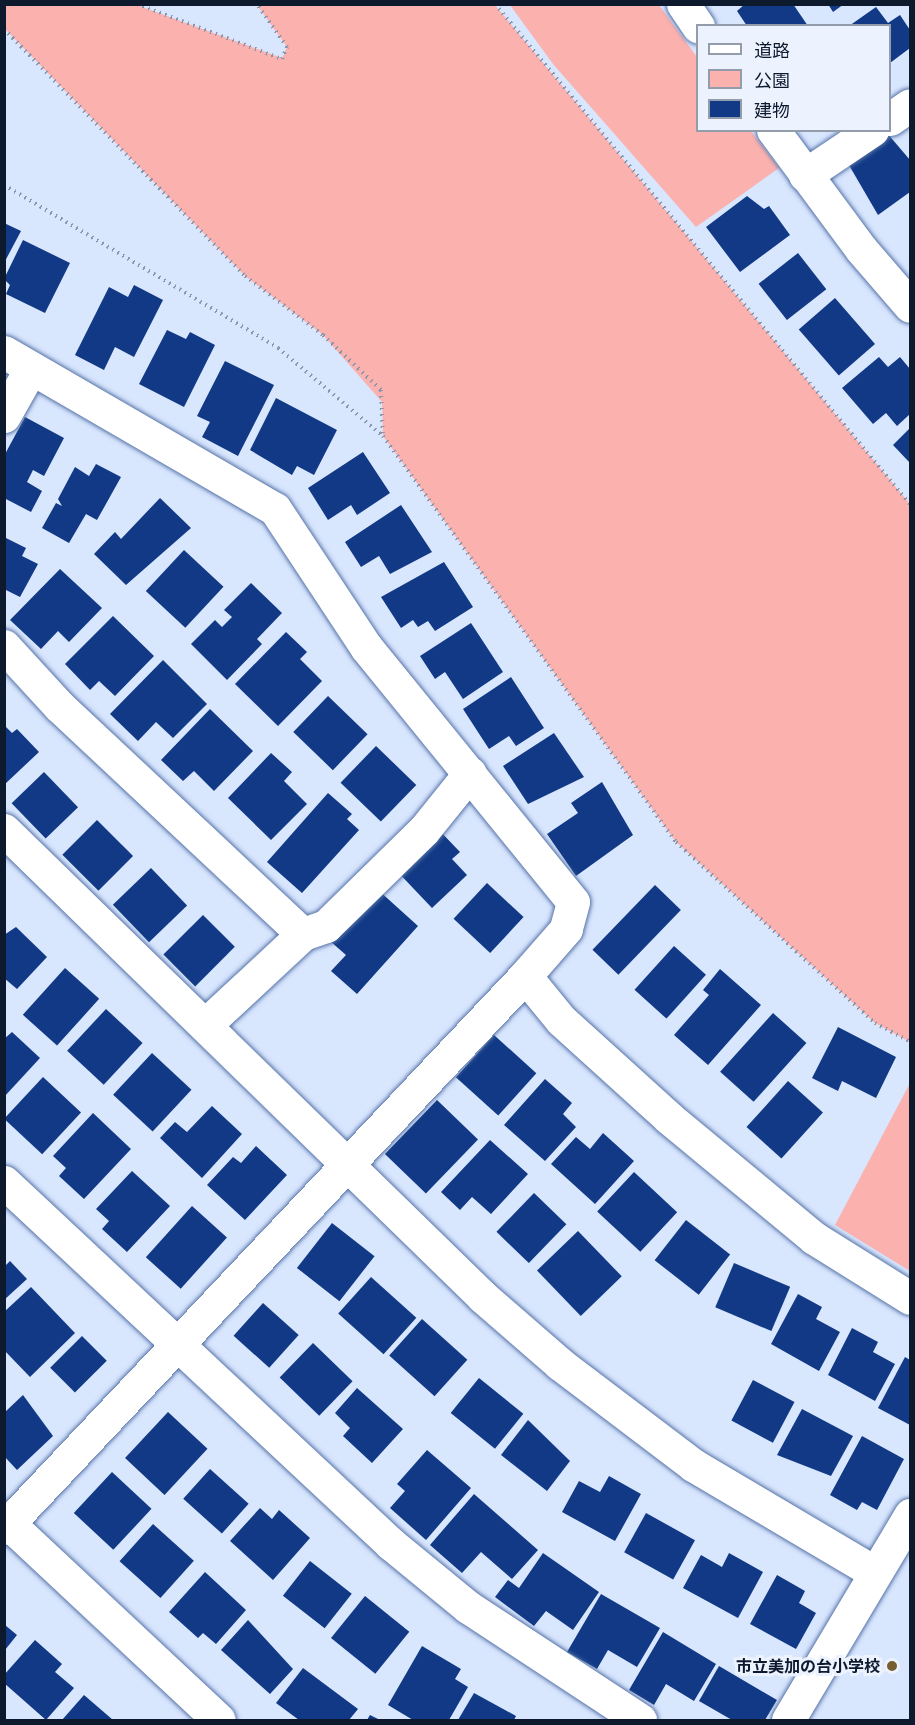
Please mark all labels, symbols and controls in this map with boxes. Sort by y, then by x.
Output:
legend [696,24,891,132]
text: 道路 [754,38,790,63]
text: 公園 [754,68,790,93]
text: 建物 [754,98,790,123]
place label: 市立美加の台小学校 [736,1656,880,1676]
marker: 市立美加の台小学校 [885,1659,899,1673]

